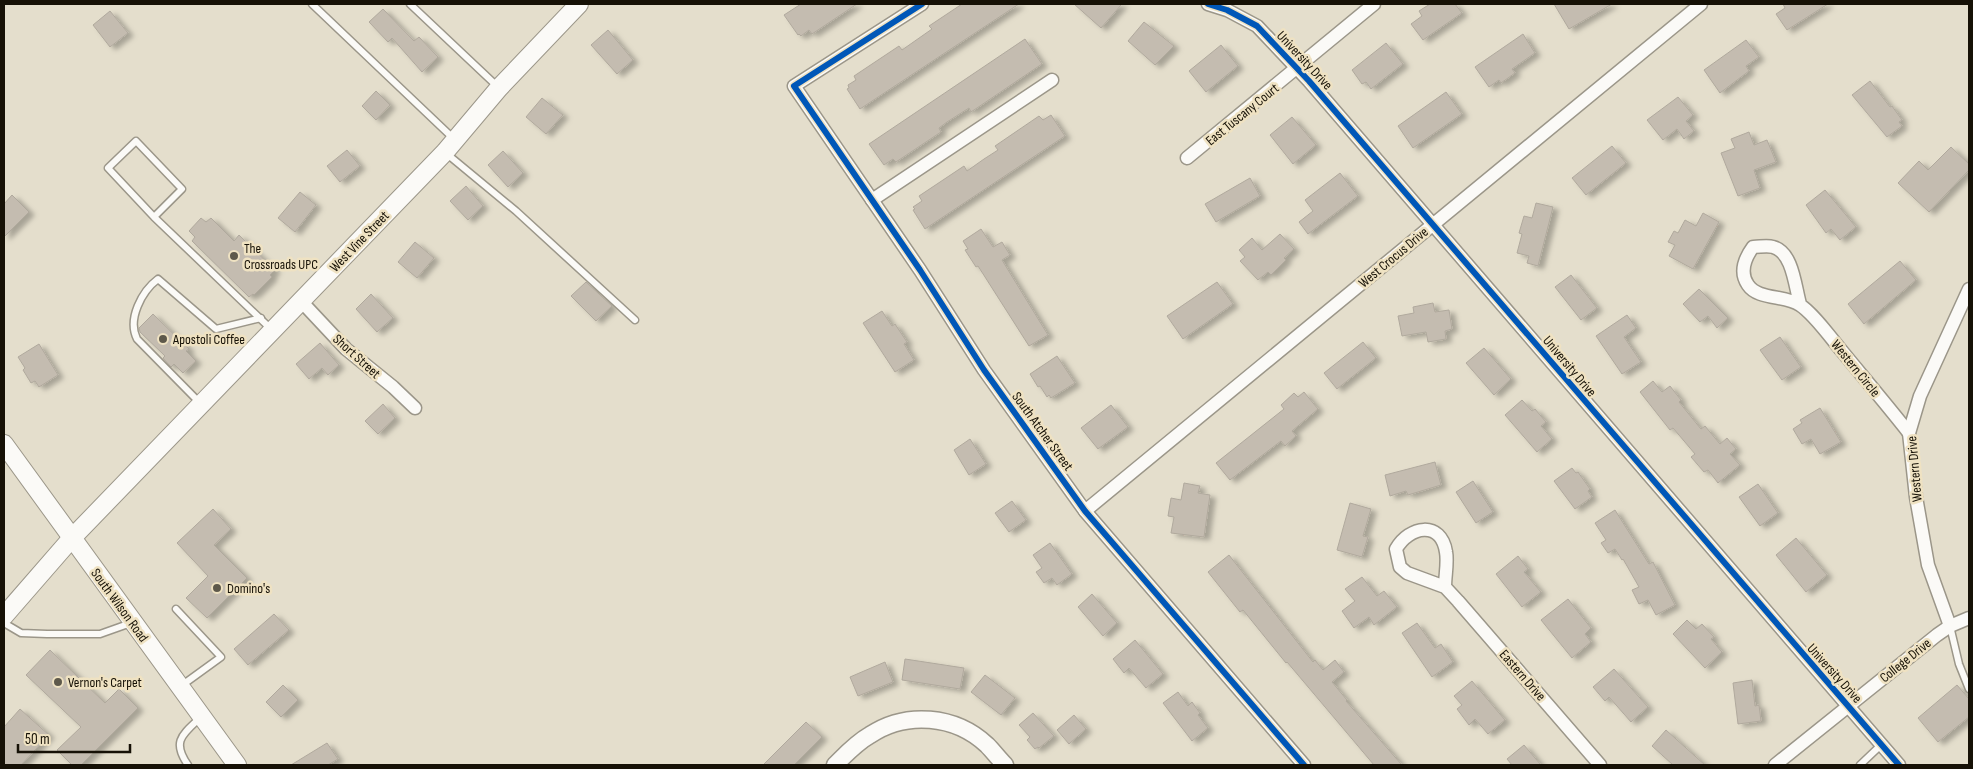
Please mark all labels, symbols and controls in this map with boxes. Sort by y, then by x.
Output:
street label: University Drive [1273,27,1336,93]
street label: East Tuscany Court [1202,80,1282,149]
street label: West Vine Street [326,207,393,275]
street label: West Crocus Drive [1355,223,1432,291]
place label: The Crossroads UPC [244,240,318,273]
marker: The Crossroads UPC [228,250,240,262]
place label: Apostoli Coffee [172,331,245,348]
street label: Short Street [329,331,384,382]
street label: University Drive [1539,332,1600,400]
marker: Apostoli Coffee [157,333,169,345]
street label: Western Circle [1827,336,1884,400]
street label: South Atcher Street [1008,389,1077,474]
street label: Western Drive [1903,435,1926,503]
street label: South Wilson Road [87,565,152,646]
place label: Domino's [227,580,270,597]
marker: Domino's [211,582,223,594]
street label: College Drive [1876,635,1934,686]
street label: University Drive [1803,640,1866,707]
street label: Eastern Drive [1496,646,1550,704]
place label: Vernon's Carpet [68,674,142,691]
marker: Vernon's Carpet [52,676,64,688]
scale bar [18,722,130,754]
text: 50 m [25,730,50,749]

